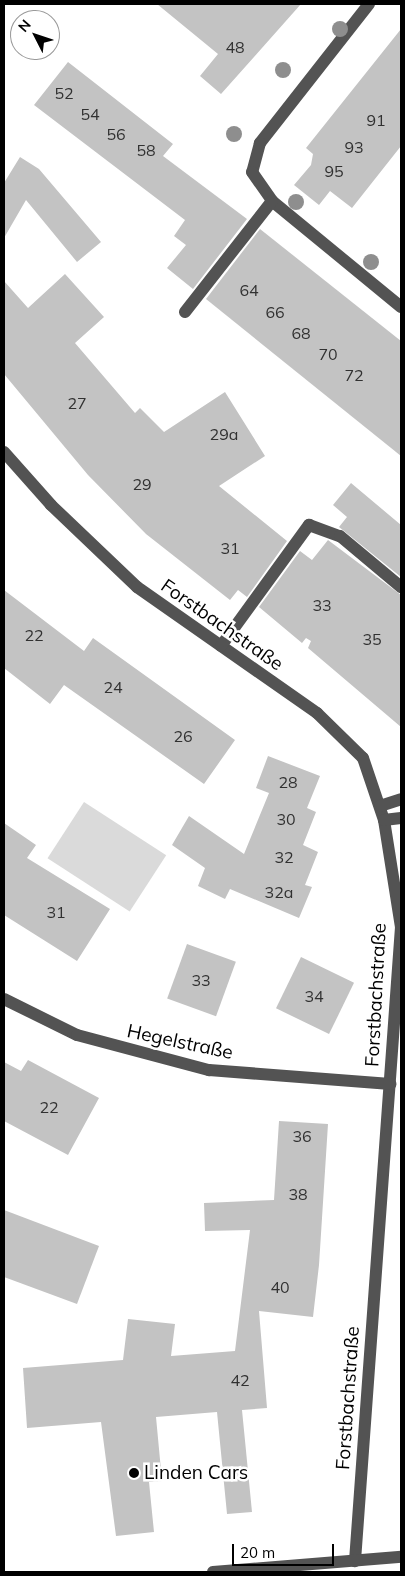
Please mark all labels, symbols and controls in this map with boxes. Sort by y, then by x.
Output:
north arrow [10,10,60,60]
text: N [14,16,35,36]
house number: 48 [225,37,245,57]
house number: 52 [54,83,74,103]
house number: 54 [80,104,100,124]
house number: 91 [366,110,386,130]
house number: 56 [106,124,126,144]
house number: 93 [344,137,364,157]
house number: 58 [136,140,156,160]
house number: 95 [324,161,344,181]
house number: 64 [239,280,259,300]
house number: 66 [265,302,285,322]
house number: 68 [291,323,311,343]
house number: 70 [318,344,338,364]
house number: 72 [344,365,364,385]
house number: 27 [67,393,87,413]
house number: 29a [210,424,238,444]
house number: 29 [132,474,152,494]
house number: 31 [220,538,240,558]
street label: Forstbachstraße [157,574,287,676]
house number: 33 [312,595,332,615]
house number: 22 [24,625,44,645]
house number: 35 [362,629,382,649]
house number: 24 [103,677,123,697]
house number: 26 [173,726,193,746]
house number: 28 [278,772,298,792]
house number: 30 [276,809,296,829]
house number: 32 [274,847,294,867]
house number: 32a [265,882,293,902]
house number: 31 [46,902,66,922]
street label: Forstbachstraße [361,923,391,1067]
house number: 33 [191,970,211,990]
house number: 34 [304,986,324,1006]
street label: Hegelstraße [125,1020,235,1064]
house number: 22 [39,1097,59,1117]
house number: 36 [292,1126,312,1146]
house number: 38 [288,1184,308,1204]
house number: 40 [270,1277,290,1297]
street label: Forstbachstraße [332,1325,364,1471]
house number: 42 [230,1370,250,1390]
place label: Linden Cars [144,1462,248,1484]
marker: Linden Cars [128,1467,140,1479]
scale bar [235,1534,338,1566]
text: 20 m [240,1543,275,1562]

